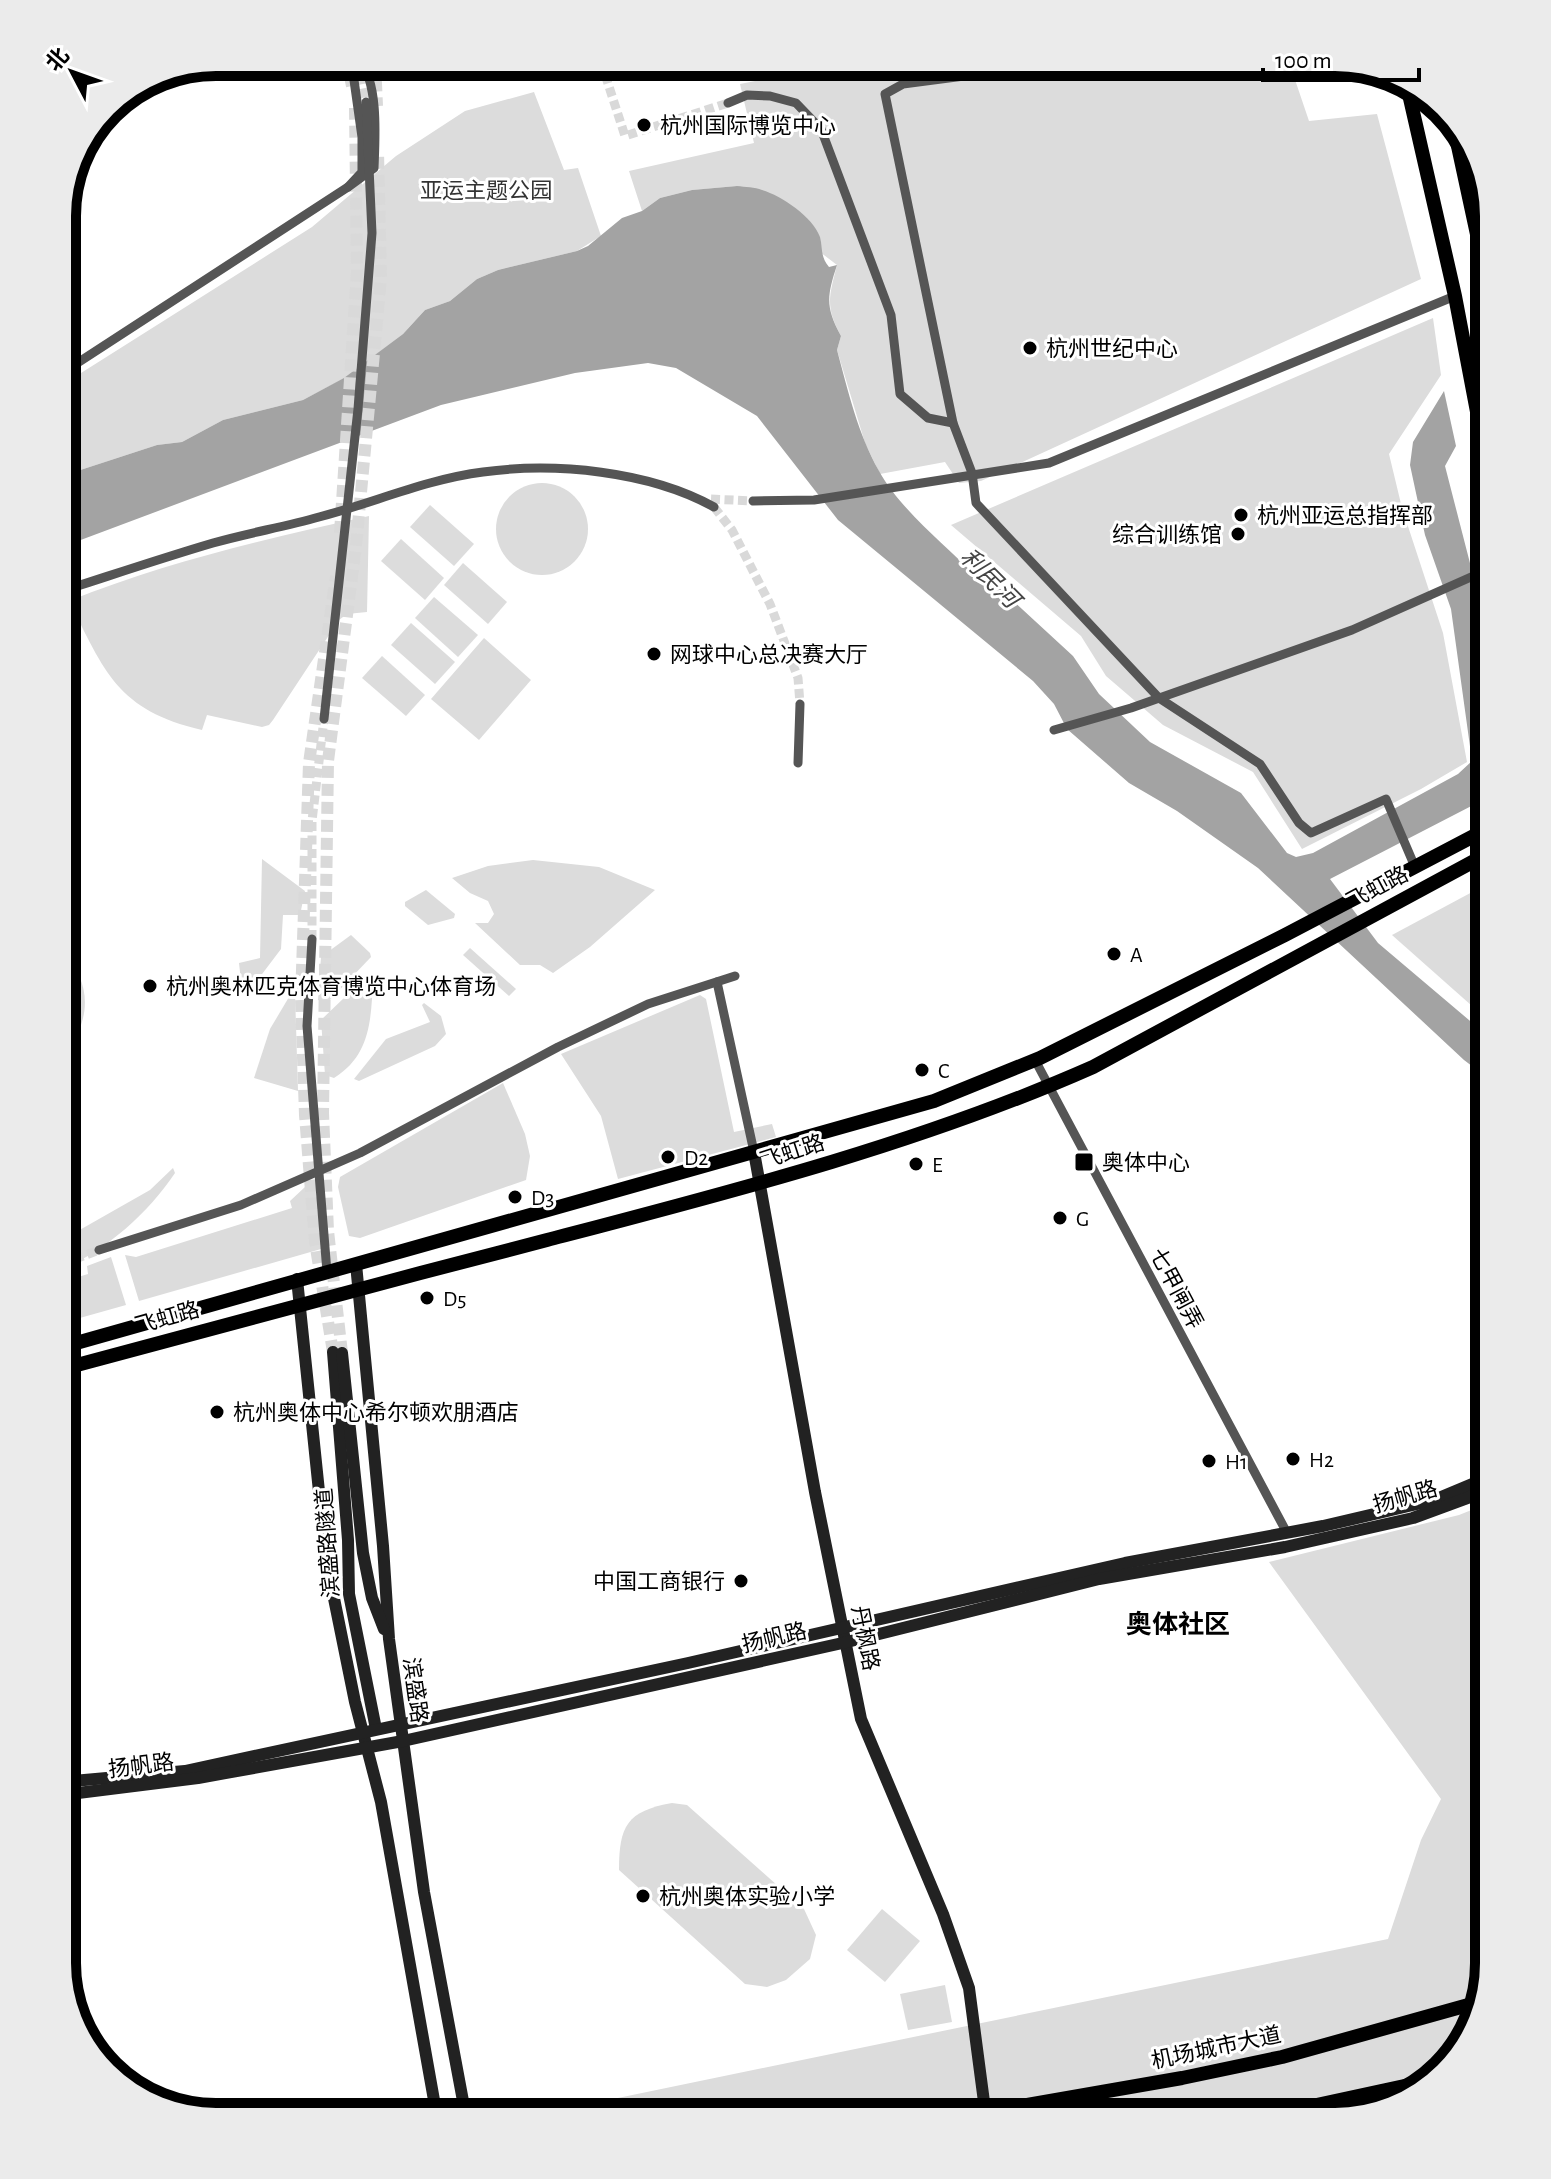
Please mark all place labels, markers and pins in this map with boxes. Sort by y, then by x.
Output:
place label: 杭州国际博览中心 [660,114,836,137]
marker: 杭州国际博览中心 [635,116,653,134]
place label: 杭州世纪中心 [1046,337,1178,360]
marker: 杭州世纪中心 [1021,339,1039,357]
place label: 杭州亚运总指挥部 [1257,504,1433,527]
marker: 杭州亚运总指挥部 [1232,506,1250,524]
place label: 综合训练馆 [1112,523,1222,546]
marker: 综合训练馆 [1229,525,1247,543]
place label: 网球中心总决赛大厅 [670,643,868,666]
marker: 网球中心总决赛大厅 [645,645,663,663]
place label: A [1130,944,1143,966]
marker: A [1105,945,1123,963]
place label: 杭州奥林匹克体育博览中心体育场 [166,975,496,998]
marker: 杭州奥林匹克体育博览中心体育场 [141,977,159,995]
place label: C [938,1060,949,1082]
marker: C [913,1061,931,1079]
place label: D2 [684,1147,708,1169]
marker: D2 [659,1148,677,1166]
marker: 奥体中心 [1073,1151,1095,1173]
place label: 奥体中心 [1102,1151,1190,1174]
place label: E [932,1154,943,1176]
marker: E [907,1155,925,1173]
place label: D3 [531,1187,554,1209]
marker: D3 [506,1188,524,1206]
place label: G [1076,1208,1089,1230]
marker: G [1051,1209,1069,1227]
place label: D5 [443,1288,466,1310]
marker: D5 [418,1289,436,1307]
place label: 杭州奥体中心希尔顿欢朋酒店 [233,1401,519,1424]
marker: 杭州奥体中心希尔顿欢朋酒店 [208,1403,226,1421]
place label: H2 [1309,1449,1334,1471]
marker: H2 [1284,1450,1302,1468]
place label: H1 [1225,1451,1248,1473]
marker: H1 [1200,1452,1218,1470]
place label: 中国工商银行 [593,1570,725,1593]
marker: 中国工商银行 [732,1572,750,1590]
place label: 杭州奥体实验小学 [659,1885,835,1908]
marker: 杭州奥体实验小学 [634,1887,652,1905]

